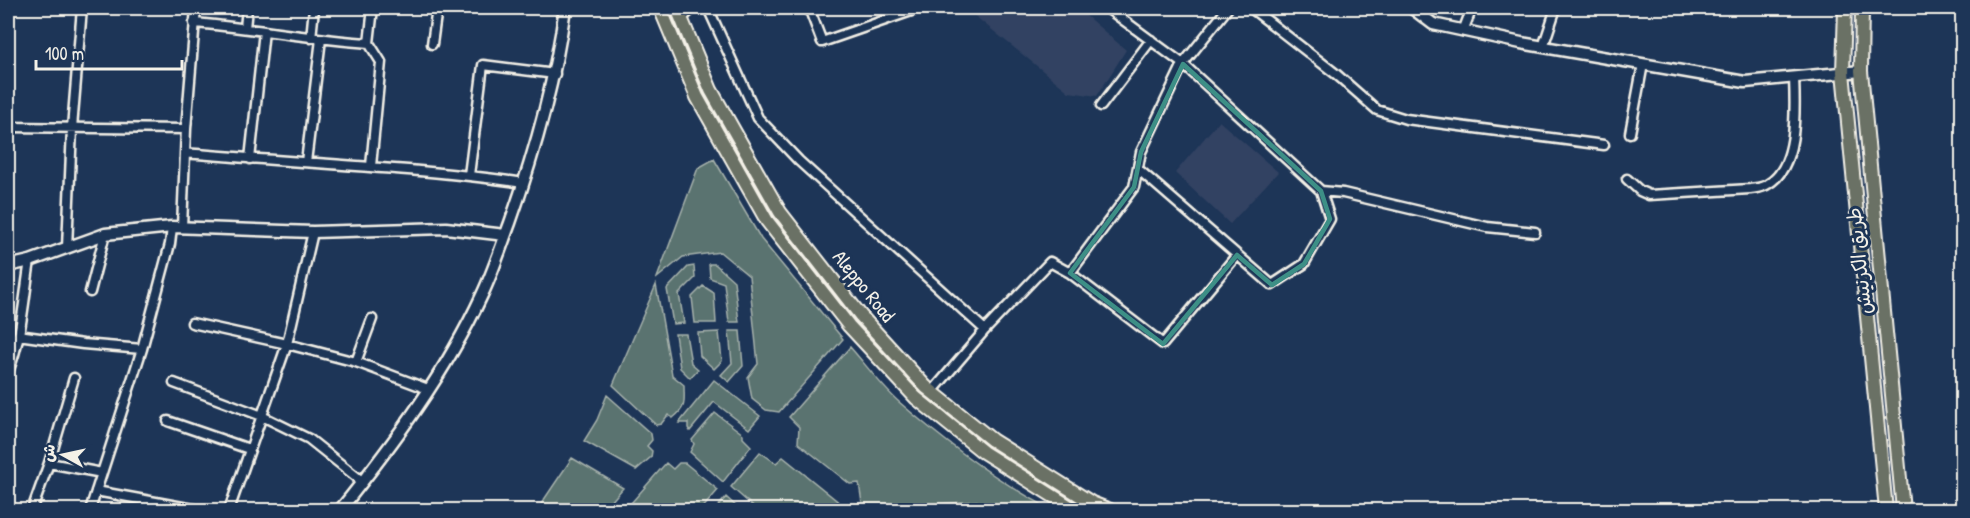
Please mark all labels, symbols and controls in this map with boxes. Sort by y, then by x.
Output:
scale bar [36,33,182,71]
text: 100 m [45,41,84,66]
street label: طريق الكرنيش [1839,206,1878,316]
street label: Aleppo Road [827,244,902,328]
north arrow [33,425,93,485]
text: ش [36,443,60,463]

